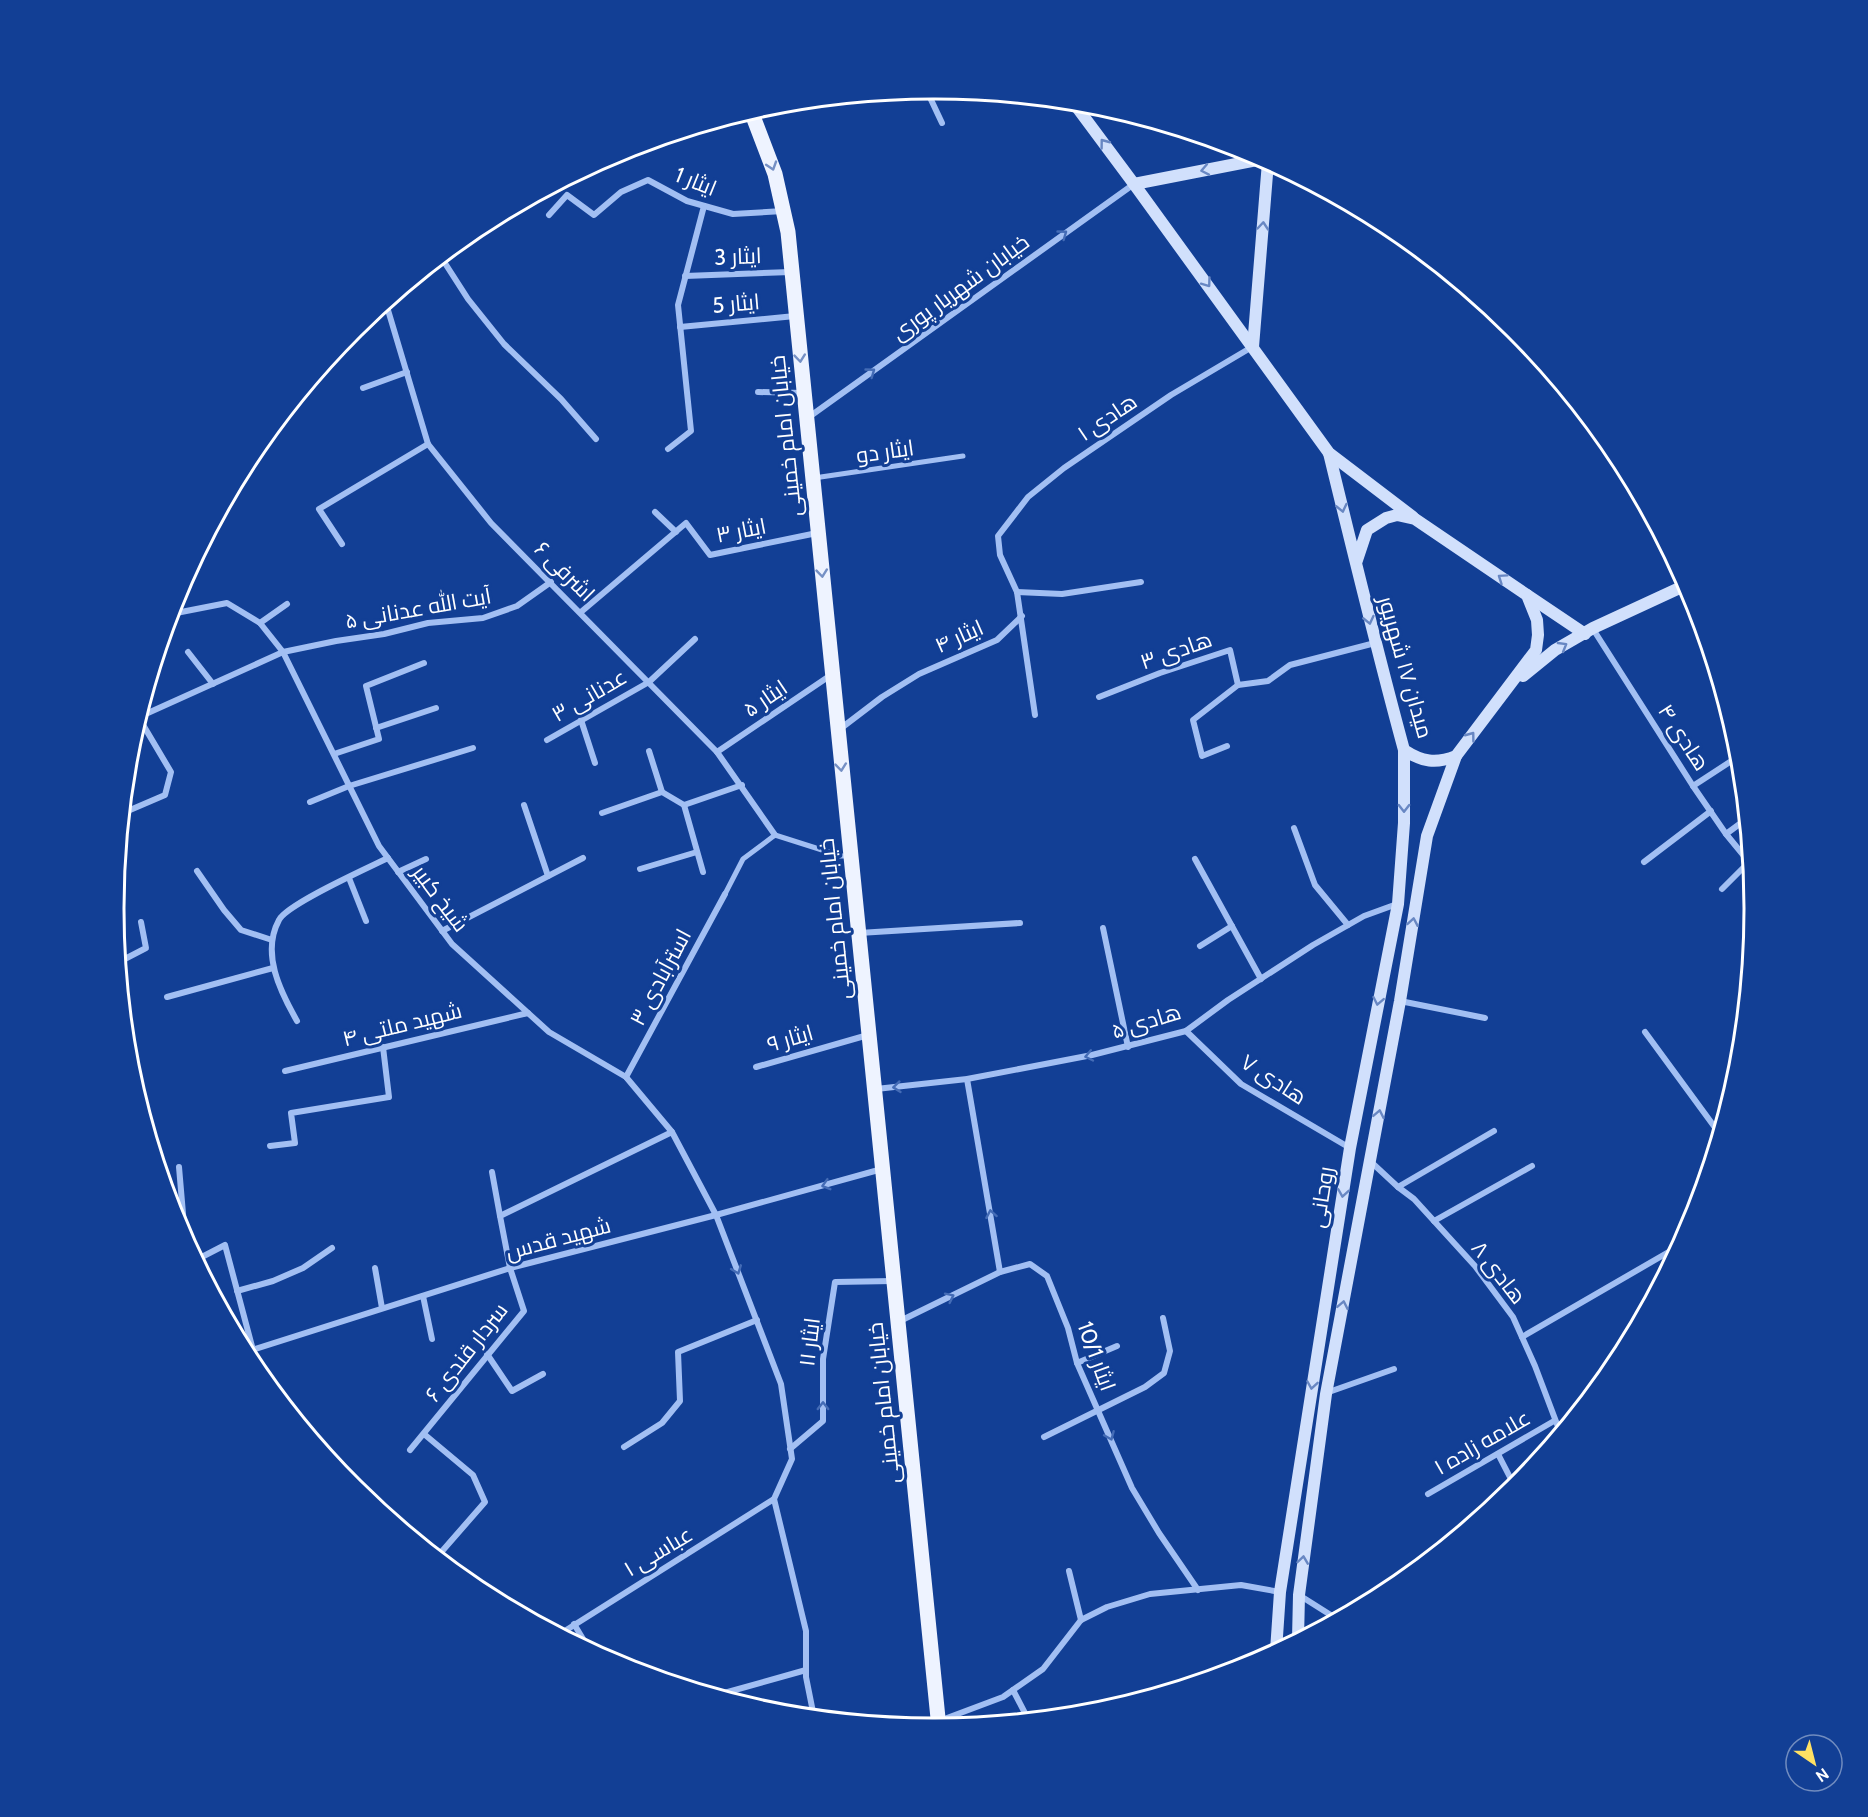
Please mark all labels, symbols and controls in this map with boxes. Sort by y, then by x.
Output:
one-way arrow [1100,139,1111,150]
one-way arrow [765,160,777,171]
street label: ایثار 1 [671,161,721,202]
one-way arrow [1200,163,1210,176]
one-way arrow [1256,221,1269,231]
street label: خیابان شهریار پوری [886,228,1035,347]
one-way arrow [1057,230,1068,241]
street label: ایثار 3 [714,242,762,271]
one-way arrow [1199,277,1210,288]
street label: ایثار 5 [711,288,761,319]
street label: خیابان امام خمینی [764,354,809,518]
one-way arrow [793,354,806,363]
one-way arrow [864,369,875,380]
street label: هادی ۱ [1072,388,1142,447]
street label: ایثار دو [854,434,916,469]
one-way arrow [1335,503,1348,513]
street label: ایثار ۳ [714,512,768,549]
street label: اشرفی ۶ [529,536,600,607]
one-way arrow [815,569,828,578]
one-way arrow [1498,574,1509,585]
street label: آیت الله عدنانی ۵ [343,581,493,635]
street label: میدان ۱۷ شهریور [1372,591,1439,742]
street label: ایثار ۴ [931,614,988,659]
one-way arrow [1362,615,1375,625]
street label: هادی ۳ [1137,626,1216,675]
one-way arrow [1557,642,1567,653]
street label: عدنانی ۳ [547,663,632,728]
street label: ایثار ۵ [738,674,793,723]
street label: هادی ۴ [1652,699,1715,776]
one-way arrow [1464,731,1475,742]
one-way arrow [834,763,847,772]
one-way arrow [1398,804,1410,813]
street label: خیابان امام خمینی [813,837,858,1001]
street label: شیخ کبیر [405,858,474,938]
one-way arrow [1406,917,1419,927]
street label: استرآبادی ٣ [624,924,697,1030]
one-way arrow [1372,996,1385,1006]
street label: شهید ملتی ۴ [340,997,465,1052]
street label: هادی ۵ [1108,998,1184,1045]
street label: ایثار ۹ [764,1019,816,1058]
street label: هادی ۷ [1236,1048,1312,1111]
one-way arrow [1084,1049,1094,1062]
one-way arrow [892,1080,901,1093]
one-way arrow [1372,1109,1385,1119]
street label: روحانی [1303,1164,1340,1230]
one-way arrow [821,1178,832,1190]
one-way arrow [1337,1188,1349,1197]
one-way arrow [985,1210,997,1219]
street label: شهید قدس [503,1212,614,1265]
street label: هادی ۸ [1465,1235,1532,1309]
one-way arrow [730,1264,743,1275]
one-way arrow [944,1292,955,1304]
street label: سردار قندی ۶ [419,1297,514,1407]
one-way arrow [1336,1301,1349,1311]
street label: ایثار ۱۱ [793,1316,826,1368]
street label: ایثار 10/1 [1072,1318,1122,1395]
street label: خیابان امام خمینی [862,1321,907,1485]
one-way arrow [1306,1380,1319,1390]
one-way arrow [817,1402,829,1411]
street label: علامه زاده ۱ [1429,1404,1535,1481]
one-way arrow [1102,1429,1114,1440]
street label: عباسی ۱ [619,1520,698,1582]
one-way arrow [1297,1556,1309,1565]
north arrow [1784,1733,1844,1793]
text: N [1812,1764,1832,1786]

